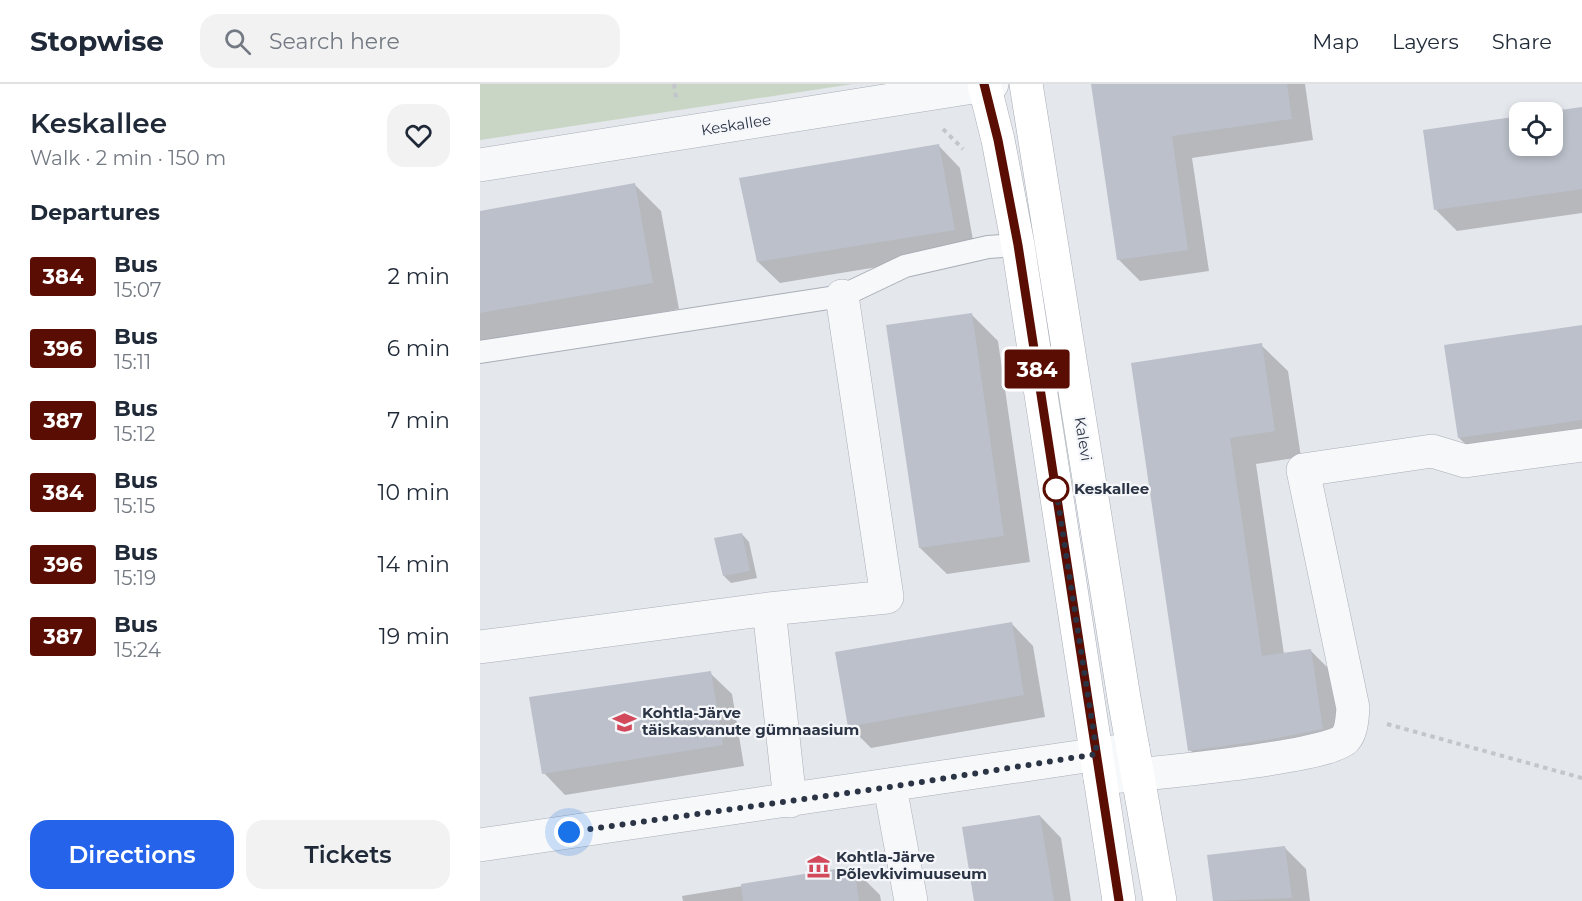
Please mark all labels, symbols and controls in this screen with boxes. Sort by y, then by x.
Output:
search box [200,14,620,68]
text: Stopwise [30,24,164,58]
icon: search [221,25,254,58]
text: Search here [269,28,400,55]
text: Map [1312,29,1359,54]
text: Layers [1392,29,1459,54]
text: Share [1492,29,1552,54]
map controls [1509,102,1563,156]
button: locate [1509,102,1563,156]
button: heart [387,104,450,167]
text: Keskallee [30,106,167,140]
street label: Keskallee [700,110,772,139]
text: Walk · 2 min · 150 m [30,146,226,170]
text: Departures [30,199,160,226]
text: Bus [114,251,158,278]
text: 2 min [388,263,450,290]
text: 384 [43,264,83,289]
text: 15:07 [114,278,162,302]
text: Bus [114,323,158,350]
text: 6 min [387,335,450,362]
text: 396 [43,336,83,361]
text: 15:11 [114,350,151,374]
line badge: 384 [1002,350,1072,388]
text: 384 [1017,357,1057,382]
text: Bus [114,395,158,422]
text: 7 min [387,407,450,434]
text: 387 [43,408,83,433]
street label: Kalevi [1071,415,1096,462]
text: 15:12 [114,422,155,446]
text: Bus [114,467,158,494]
marker: Keskallee [1043,476,1069,502]
text: 10 min [378,479,450,506]
place label: Keskallee [1074,479,1149,498]
text: 384 [43,480,83,505]
text: 15:15 [114,494,155,518]
text: Bus [114,539,158,566]
text: 14 min [378,551,450,578]
text: 396 [43,552,83,577]
text: 15:19 [114,566,156,590]
text: Bus [114,611,158,638]
text: 19 min [379,623,450,650]
text: 387 [43,624,83,649]
text: 15:24 [114,638,161,662]
place label: Kohtla-Järve täiskasvanute gümnaasium [642,703,859,739]
school or university icon: Kohtla-Järve täiskasvanute gümnaasium [611,709,637,735]
your location [554,817,584,847]
button: Directions [30,820,234,889]
button: Tickets [246,820,450,889]
place label: Kohtla-Järve Põlevkivimuuseum [836,847,987,883]
museum icon: Kohtla-Järve Põlevkivimuuseum [805,853,831,879]

